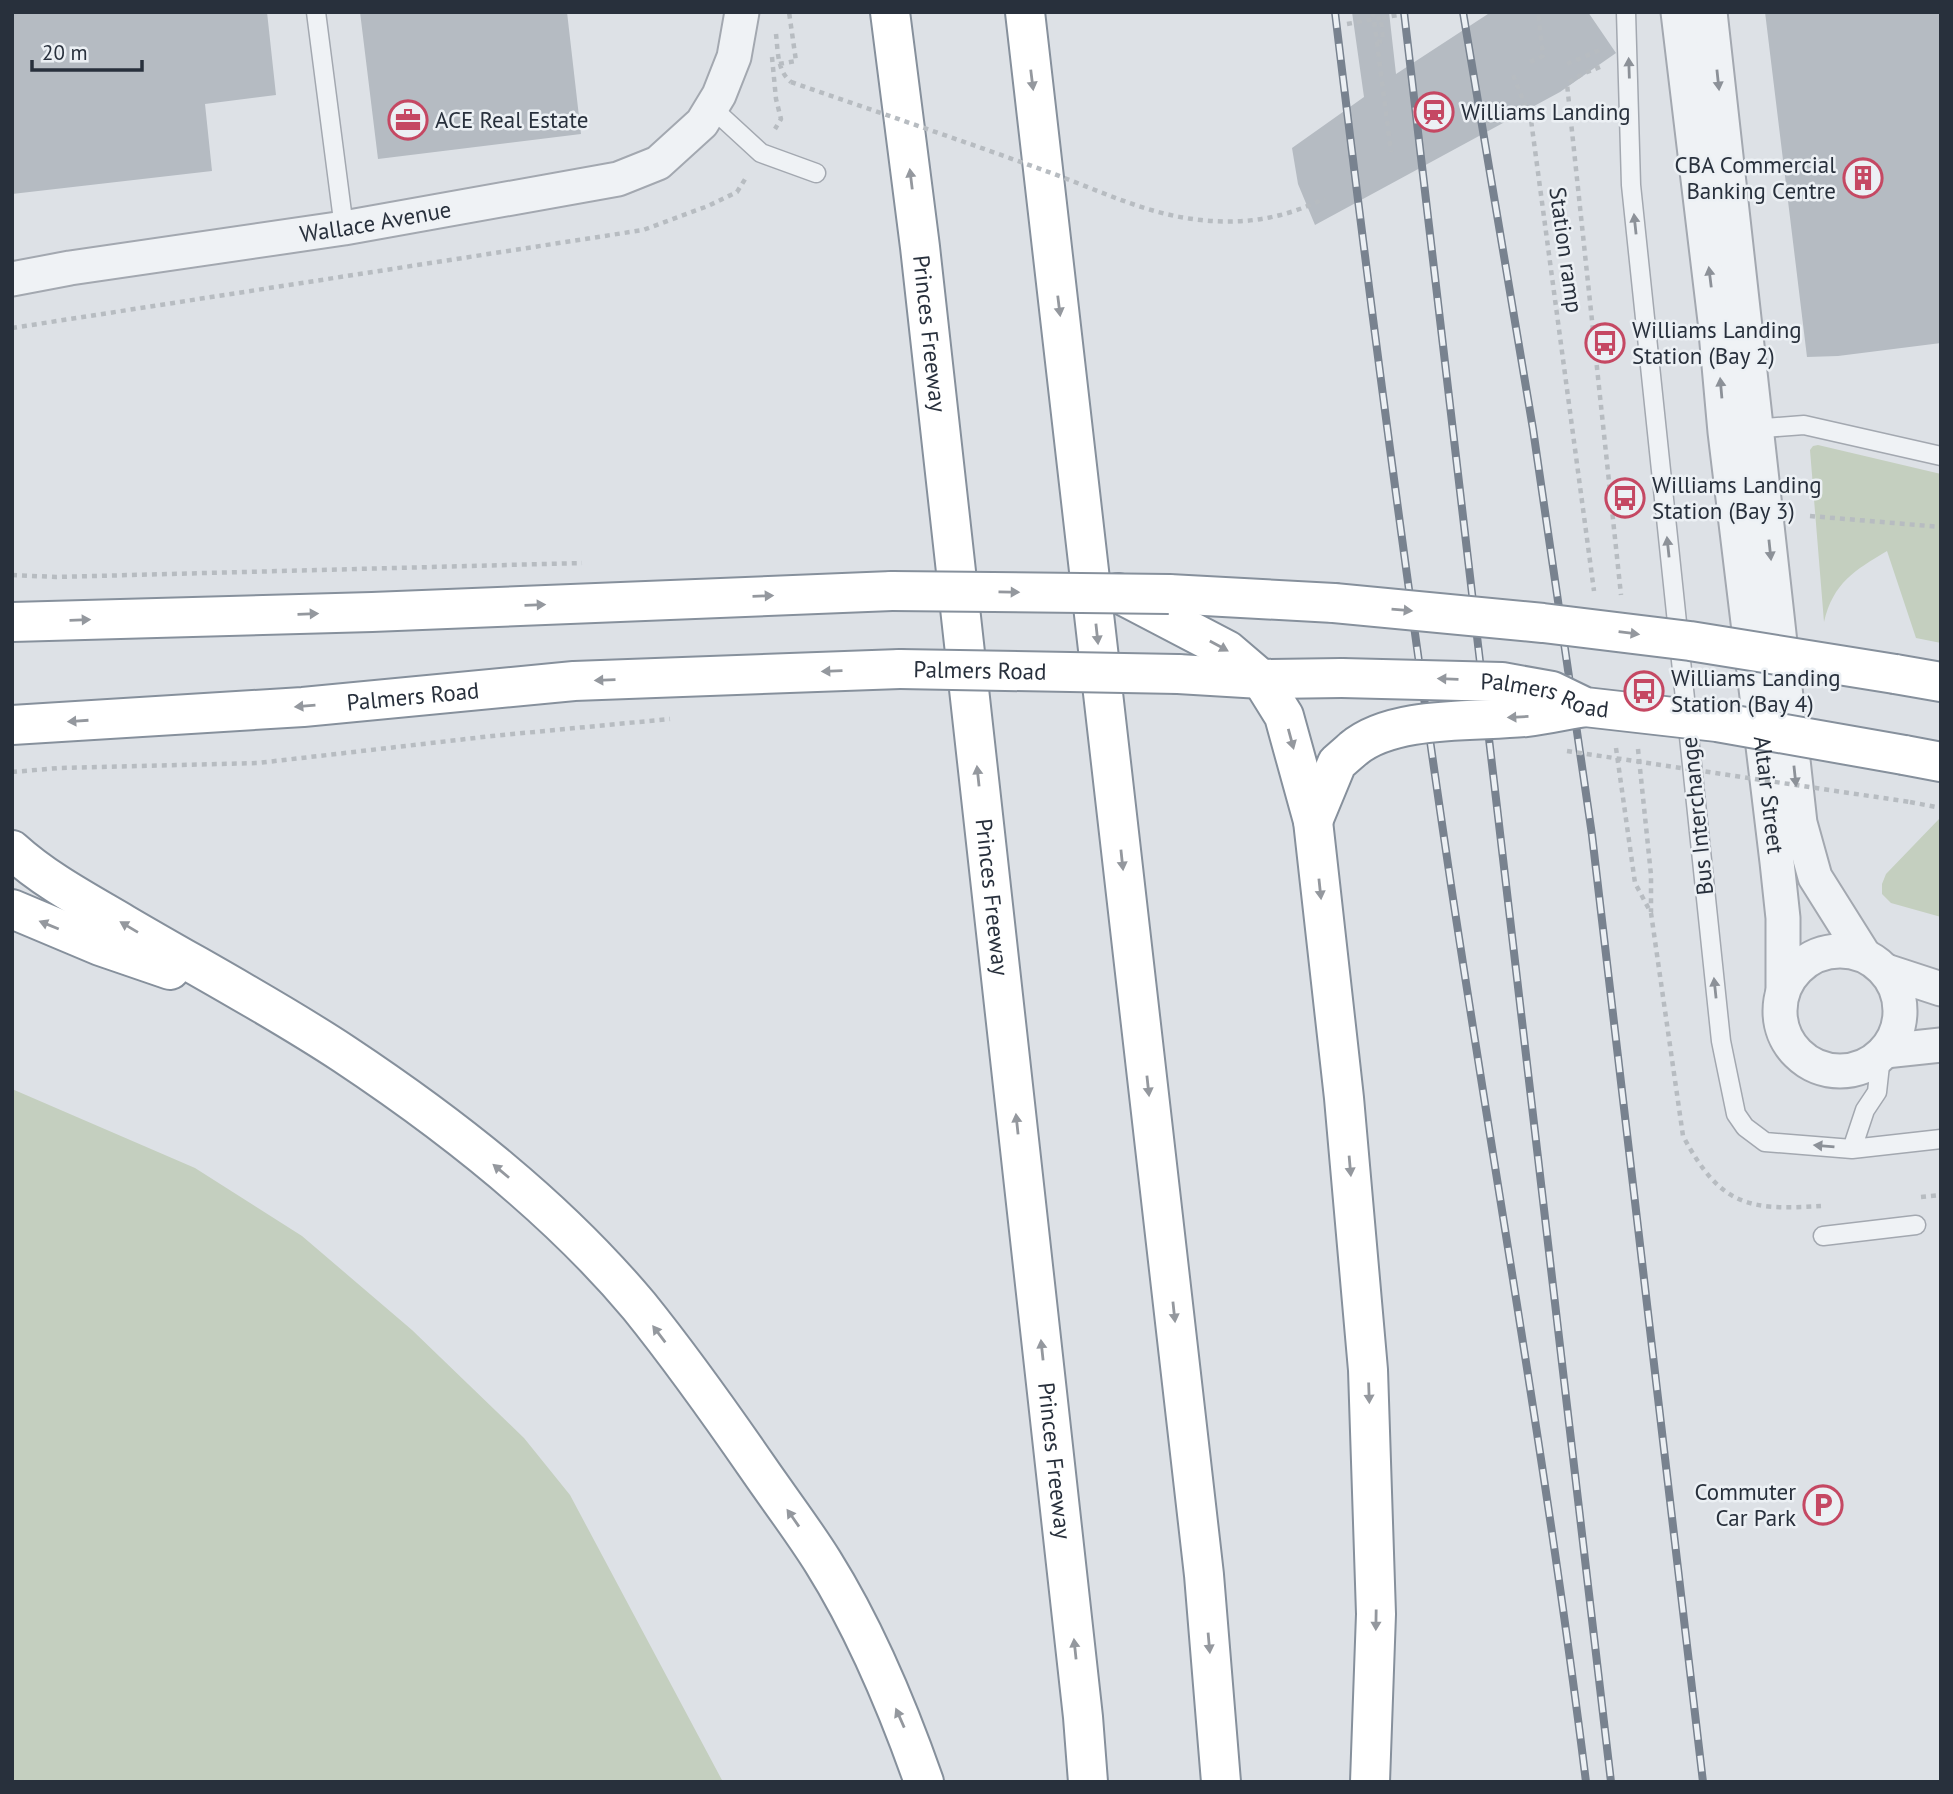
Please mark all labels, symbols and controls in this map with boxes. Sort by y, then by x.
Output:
scale bar [32,28,142,72]
text: 20 m [42,39,88,66]
one-way arrow [1623,57,1634,79]
one-way arrow [1027,69,1038,91]
one-way arrow [1713,69,1724,91]
station icon: Williams Landing [1413,91,1455,133]
place label: Williams Landing [1461,97,1631,126]
office icon: ACE Real Estate [387,99,429,141]
place label: ACE Real Estate [435,105,588,134]
place label: CBA Commercial Banking Centre [1675,150,1836,205]
building icon: CBA Commercial Banking Centre [1842,157,1884,199]
one-way arrow [906,168,917,190]
street label: Station ramp [1543,185,1590,315]
street label: Wallace Avenue [298,194,453,248]
one-way arrow [1629,213,1640,235]
street label: Princes Freeway [907,254,953,414]
one-way arrow [1704,266,1715,288]
one-way arrow [1053,295,1064,317]
place label: Williams Landing Station (Bay 2) [1632,315,1802,370]
bus stop icon: Williams Landing Station (Bay 2) [1584,322,1626,364]
one-way arrow [1715,377,1726,399]
place label: Williams Landing Station (Bay 3) [1652,470,1822,525]
bus stop icon: Williams Landing Station (Bay 3) [1604,477,1646,519]
one-way arrow [1663,536,1674,558]
one-way arrow [1765,539,1776,561]
one-way arrow [999,586,1021,598]
one-way arrow [752,591,774,602]
one-way arrow [524,600,546,611]
one-way arrow [1392,604,1414,615]
one-way arrow [297,608,319,619]
one-way arrow [70,615,92,626]
one-way arrow [1091,623,1102,645]
one-way arrow [1618,628,1640,639]
one-way arrow [1209,640,1228,652]
street label: Palmers Road [913,654,1047,686]
place label: Williams Landing Station (Bay 4) [1671,663,1841,718]
one-way arrow [821,666,843,677]
street label: Palmers Road [1480,666,1610,724]
bus stop icon: Williams Landing Station (Bay 4) [1623,670,1665,712]
one-way arrow [1437,673,1459,685]
one-way arrow [593,674,615,685]
street label: Palmers Road [345,675,480,717]
one-way arrow [294,701,316,712]
one-way arrow [1507,712,1529,723]
one-way arrow [67,716,89,727]
one-way arrow [1286,729,1296,750]
street label: Altair Street [1748,734,1791,855]
street label: Bus Interchange [1674,735,1719,897]
one-way arrow [973,765,984,787]
one-way arrow [1789,765,1800,787]
street label: Princes Freeway [969,817,1016,977]
one-way arrow [1117,849,1128,871]
one-way arrow [1315,878,1326,900]
one-way arrow [38,919,59,930]
one-way arrow [119,921,138,933]
one-way arrow [1709,977,1720,999]
one-way arrow [1143,1075,1154,1097]
one-way arrow [1011,1113,1022,1135]
one-way arrow [1813,1140,1835,1151]
one-way arrow [1345,1156,1356,1178]
one-way arrow [493,1164,510,1179]
one-way arrow [1168,1301,1179,1323]
one-way arrow [652,1325,667,1343]
one-way arrow [1036,1339,1047,1361]
street label: Princes Freeway [1032,1381,1078,1541]
one-way arrow [1363,1382,1374,1404]
place label: Commuter Car Park [1695,1477,1796,1532]
parking icon: Commuter Car Park [1802,1484,1844,1526]
one-way arrow [786,1509,800,1527]
one-way arrow [1370,1610,1382,1632]
one-way arrow [1204,1632,1215,1654]
one-way arrow [1070,1638,1081,1660]
one-way arrow [894,1708,906,1728]

